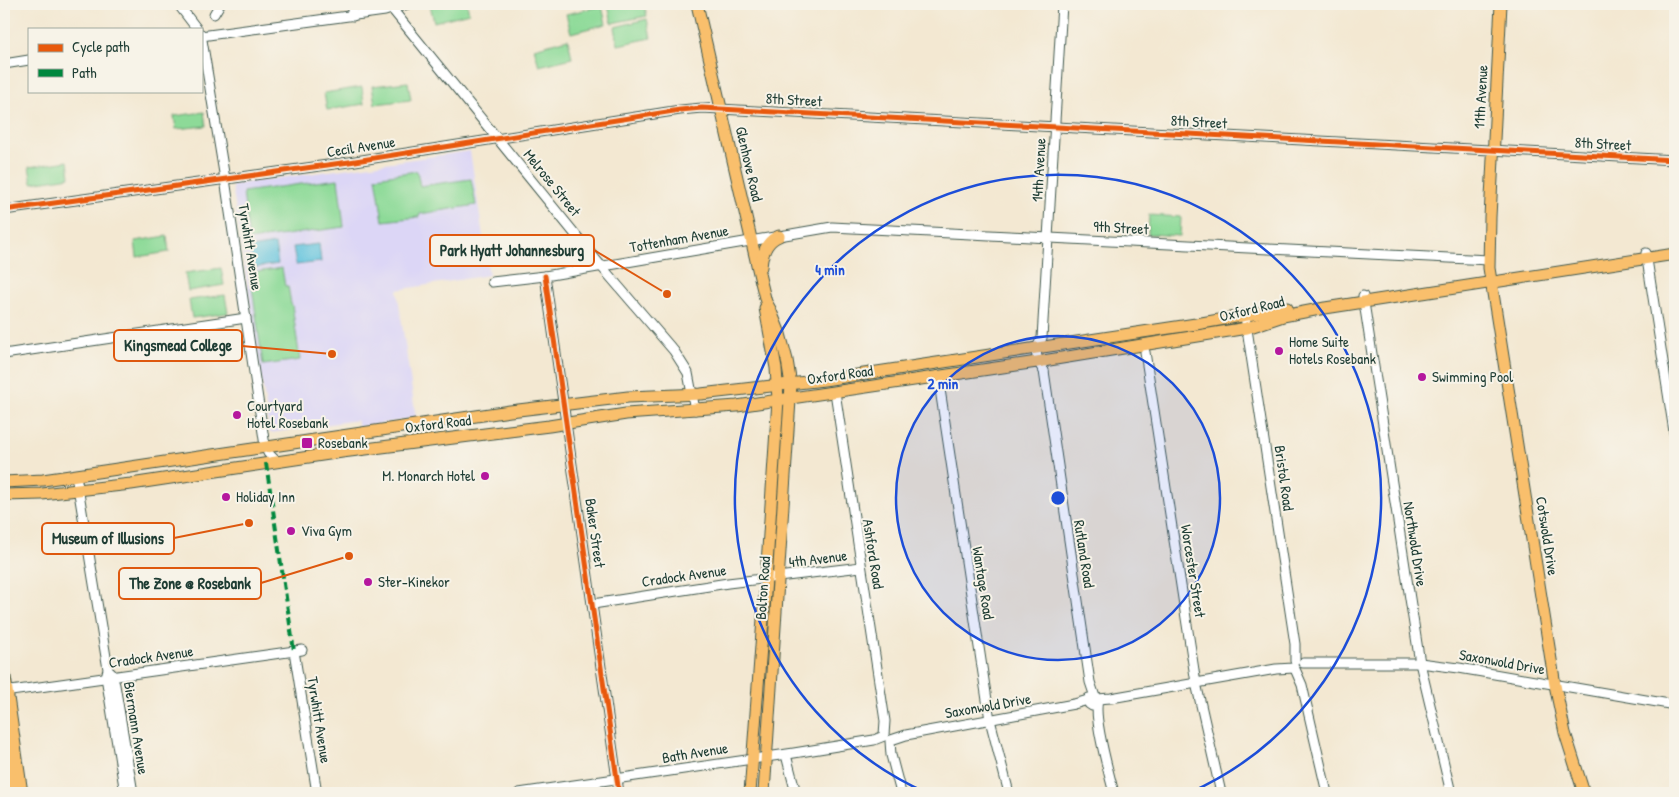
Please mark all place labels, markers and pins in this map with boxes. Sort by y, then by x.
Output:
callout: Park Hyatt Johannesburg [430,235,594,266]
callout: Kingsmead College [114,330,242,361]
place label: Home Suite Hotels Rosebank [1289,331,1376,369]
marker: Home Suite Hotels Rosebank [1273,345,1285,357]
place label: Swimming Pool [1432,366,1513,387]
marker: Swimming Pool [1416,371,1428,383]
place label: Courtyard Hotel Rosebank [247,395,328,433]
marker: Courtyard Hotel Rosebank [231,409,243,421]
place label: Rosebank [318,432,368,453]
marker: Rosebank [300,436,314,450]
place label: M. Monarch Hotel [382,465,475,486]
marker: M. Monarch Hotel [479,470,491,482]
place label: Holiday Inn [236,486,295,507]
centre of rings [1049,489,1067,507]
marker: Holiday Inn [220,491,232,503]
place label: Viva Gym [301,520,352,541]
callout: Museum of Illusions [42,523,174,554]
marker: Viva Gym [285,525,297,537]
callout: The Zone @ Rosebank [119,568,261,599]
place label: Ster-Kinekor [378,571,450,592]
marker: Ster-Kinekor [362,576,374,588]

